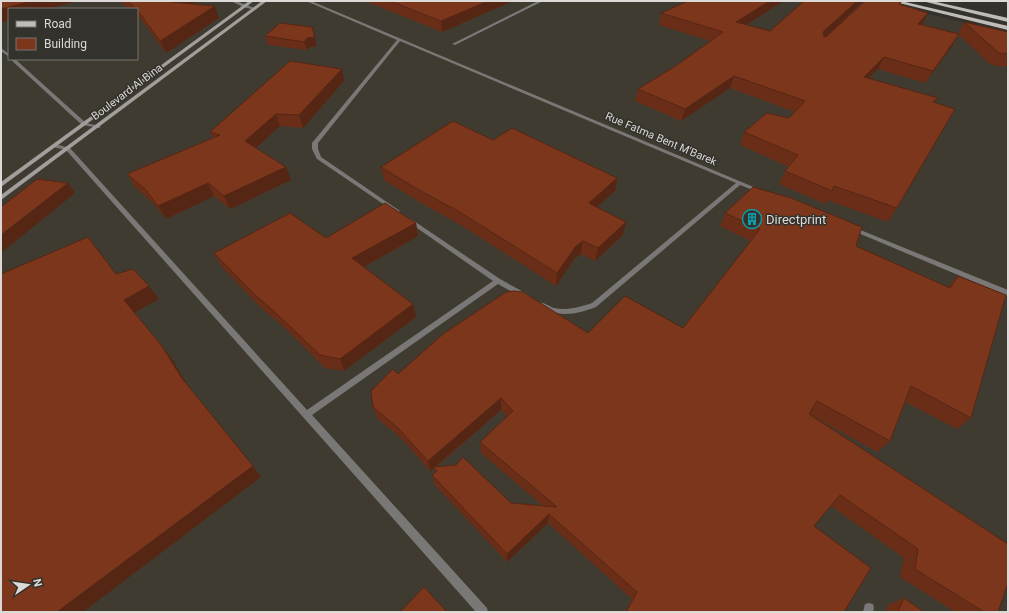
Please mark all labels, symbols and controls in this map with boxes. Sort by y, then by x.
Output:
legend [8,8,138,60]
text: Road [44,17,72,31]
text: Building [44,37,87,51]
street label: Boulevard Al Bina [89,61,165,123]
street label: Rue Fatma Bent M'Barek [603,110,719,169]
building icon: Directprint [741,208,763,230]
place label: Directprint [766,212,826,227]
north arrow [8,565,48,605]
text: N [30,578,45,588]

